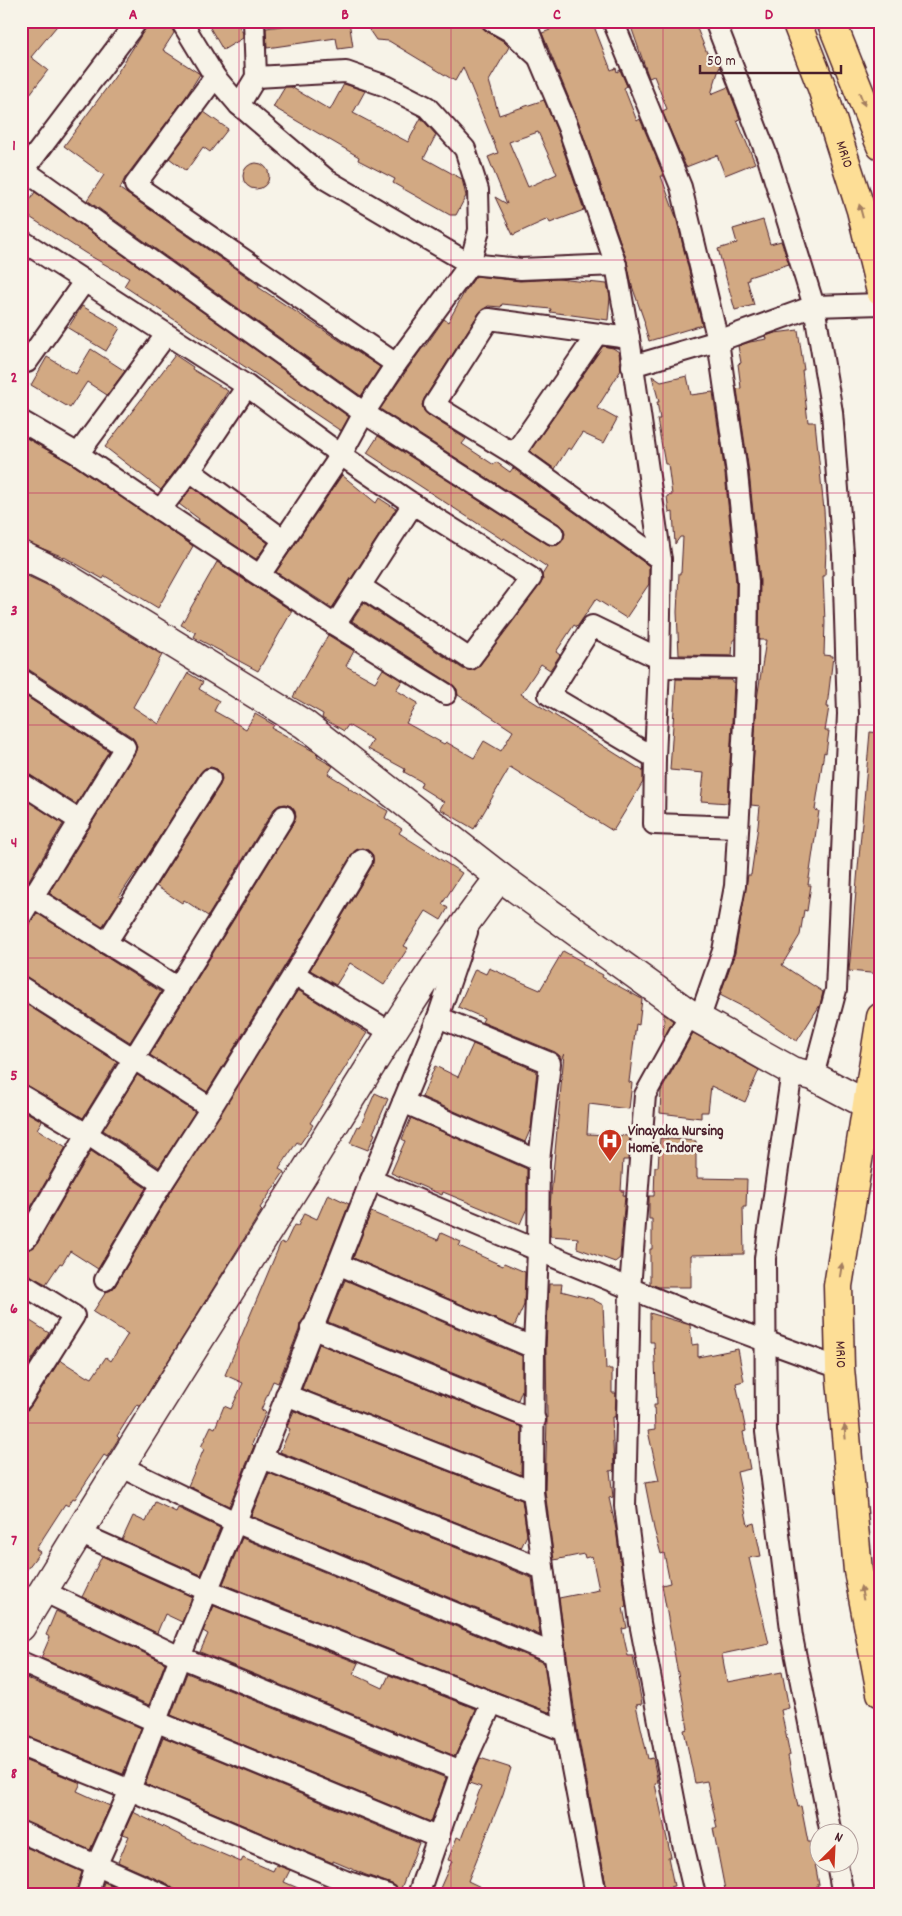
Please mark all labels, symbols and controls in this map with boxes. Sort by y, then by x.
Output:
text: A [129,4,138,27]
text: B [341,4,349,27]
text: C [553,4,561,27]
text: D [765,4,774,27]
scale bar [700,42,841,74]
text: 50 m [707,51,736,73]
one-way arrow [859,92,867,106]
text: 1 [12,135,16,158]
street label: MR10 [829,138,858,171]
one-way arrow [857,203,865,218]
text: 2 [11,367,18,390]
text: 3 [10,600,18,623]
text: 4 [11,832,17,855]
text: 5 [10,1065,18,1088]
place label: Vinayaka Nursing Home, Indore [628,1121,724,1160]
hospital icon: Vinayaka Nursing Home, Indore [597,1128,623,1162]
one-way arrow [837,1261,845,1277]
text: 6 [10,1298,18,1321]
street label: MR10 [828,1341,851,1369]
one-way arrow [840,1423,848,1439]
text: 7 [11,1530,17,1553]
one-way arrow [857,1585,865,1601]
text: 8 [11,1763,18,1786]
north arrow [810,1824,860,1874]
text: N [831,1827,846,1849]

